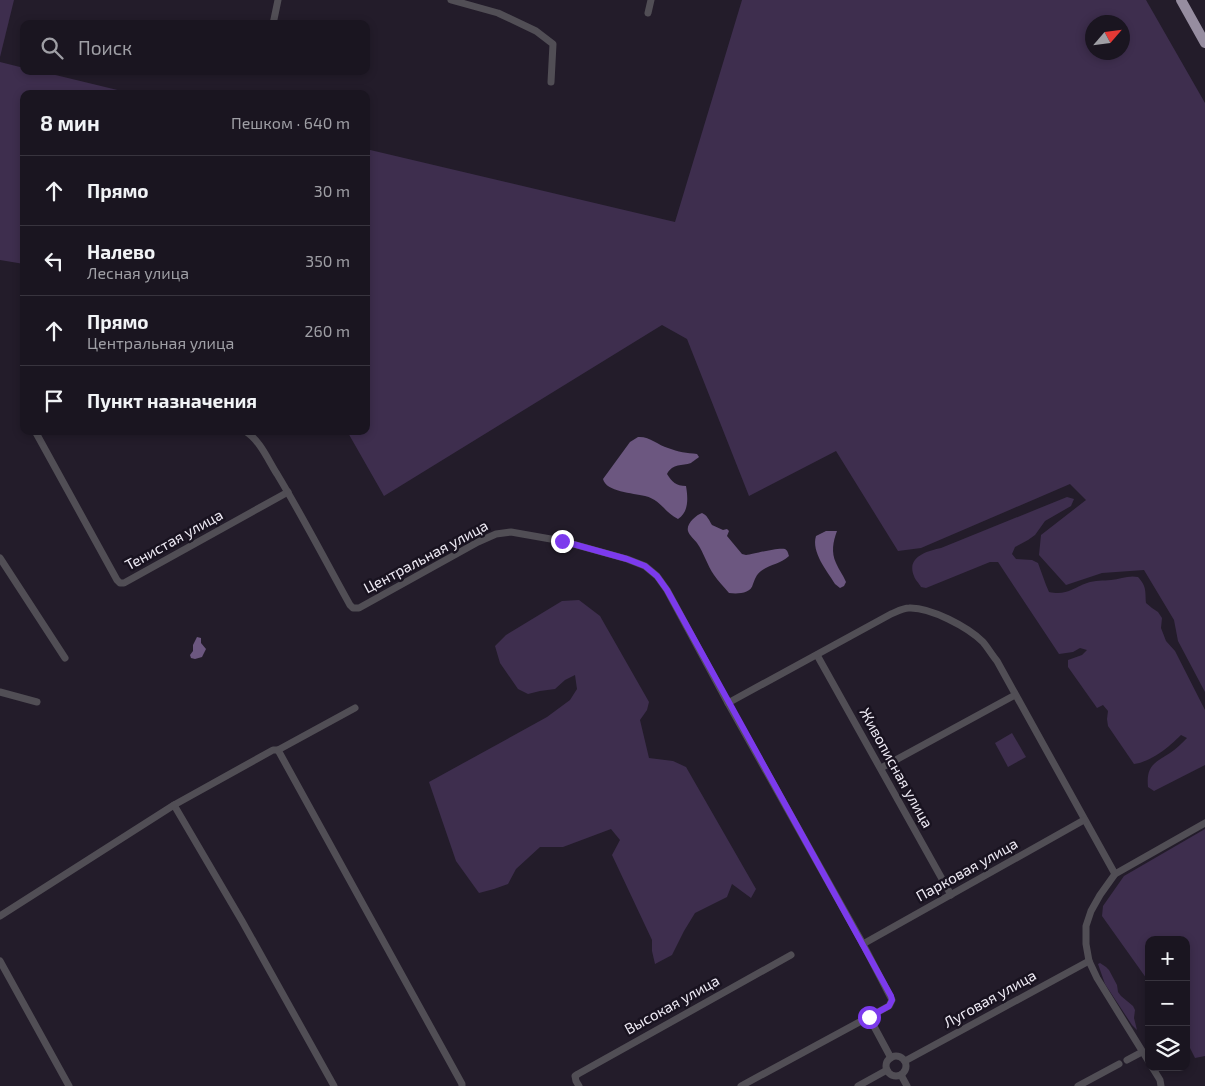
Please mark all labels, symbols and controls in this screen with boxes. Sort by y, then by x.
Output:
north arrow [1085,15,1130,60]
search box [20,20,370,75]
icon: search [38,34,66,62]
text: Поиск [78,36,132,59]
text: 8 мин [40,110,100,135]
text: Пешком · 640 m [231,113,350,132]
icon: ahead [40,177,68,205]
text: Прямо [87,179,149,202]
text: 30 m [314,181,350,200]
text: Налево [87,240,155,263]
icon: left [40,247,68,275]
text: 350 m [305,251,350,270]
text: Лесная улица [87,263,189,282]
text: Прямо [87,310,149,333]
icon: ahead [40,317,68,345]
text: 260 m [305,321,350,340]
text: Центральная улица [87,333,234,352]
icon: arrive [40,387,68,415]
text: Пункт назначения [87,389,257,412]
street label: Тенистая улица [121,505,226,574]
street label: Центральная улица [360,516,491,597]
route end [551,530,574,553]
street label: Живописная улица [856,704,937,831]
street label: Парковая улица [912,834,1021,905]
map controls [1145,936,1190,1071]
button: + [1145,936,1190,981]
street label: Луговая улица [940,965,1039,1032]
street label: Высокая улица [621,971,723,1038]
button: − [1145,981,1190,1026]
route start [858,1006,881,1029]
button: layers [1145,1026,1190,1071]

